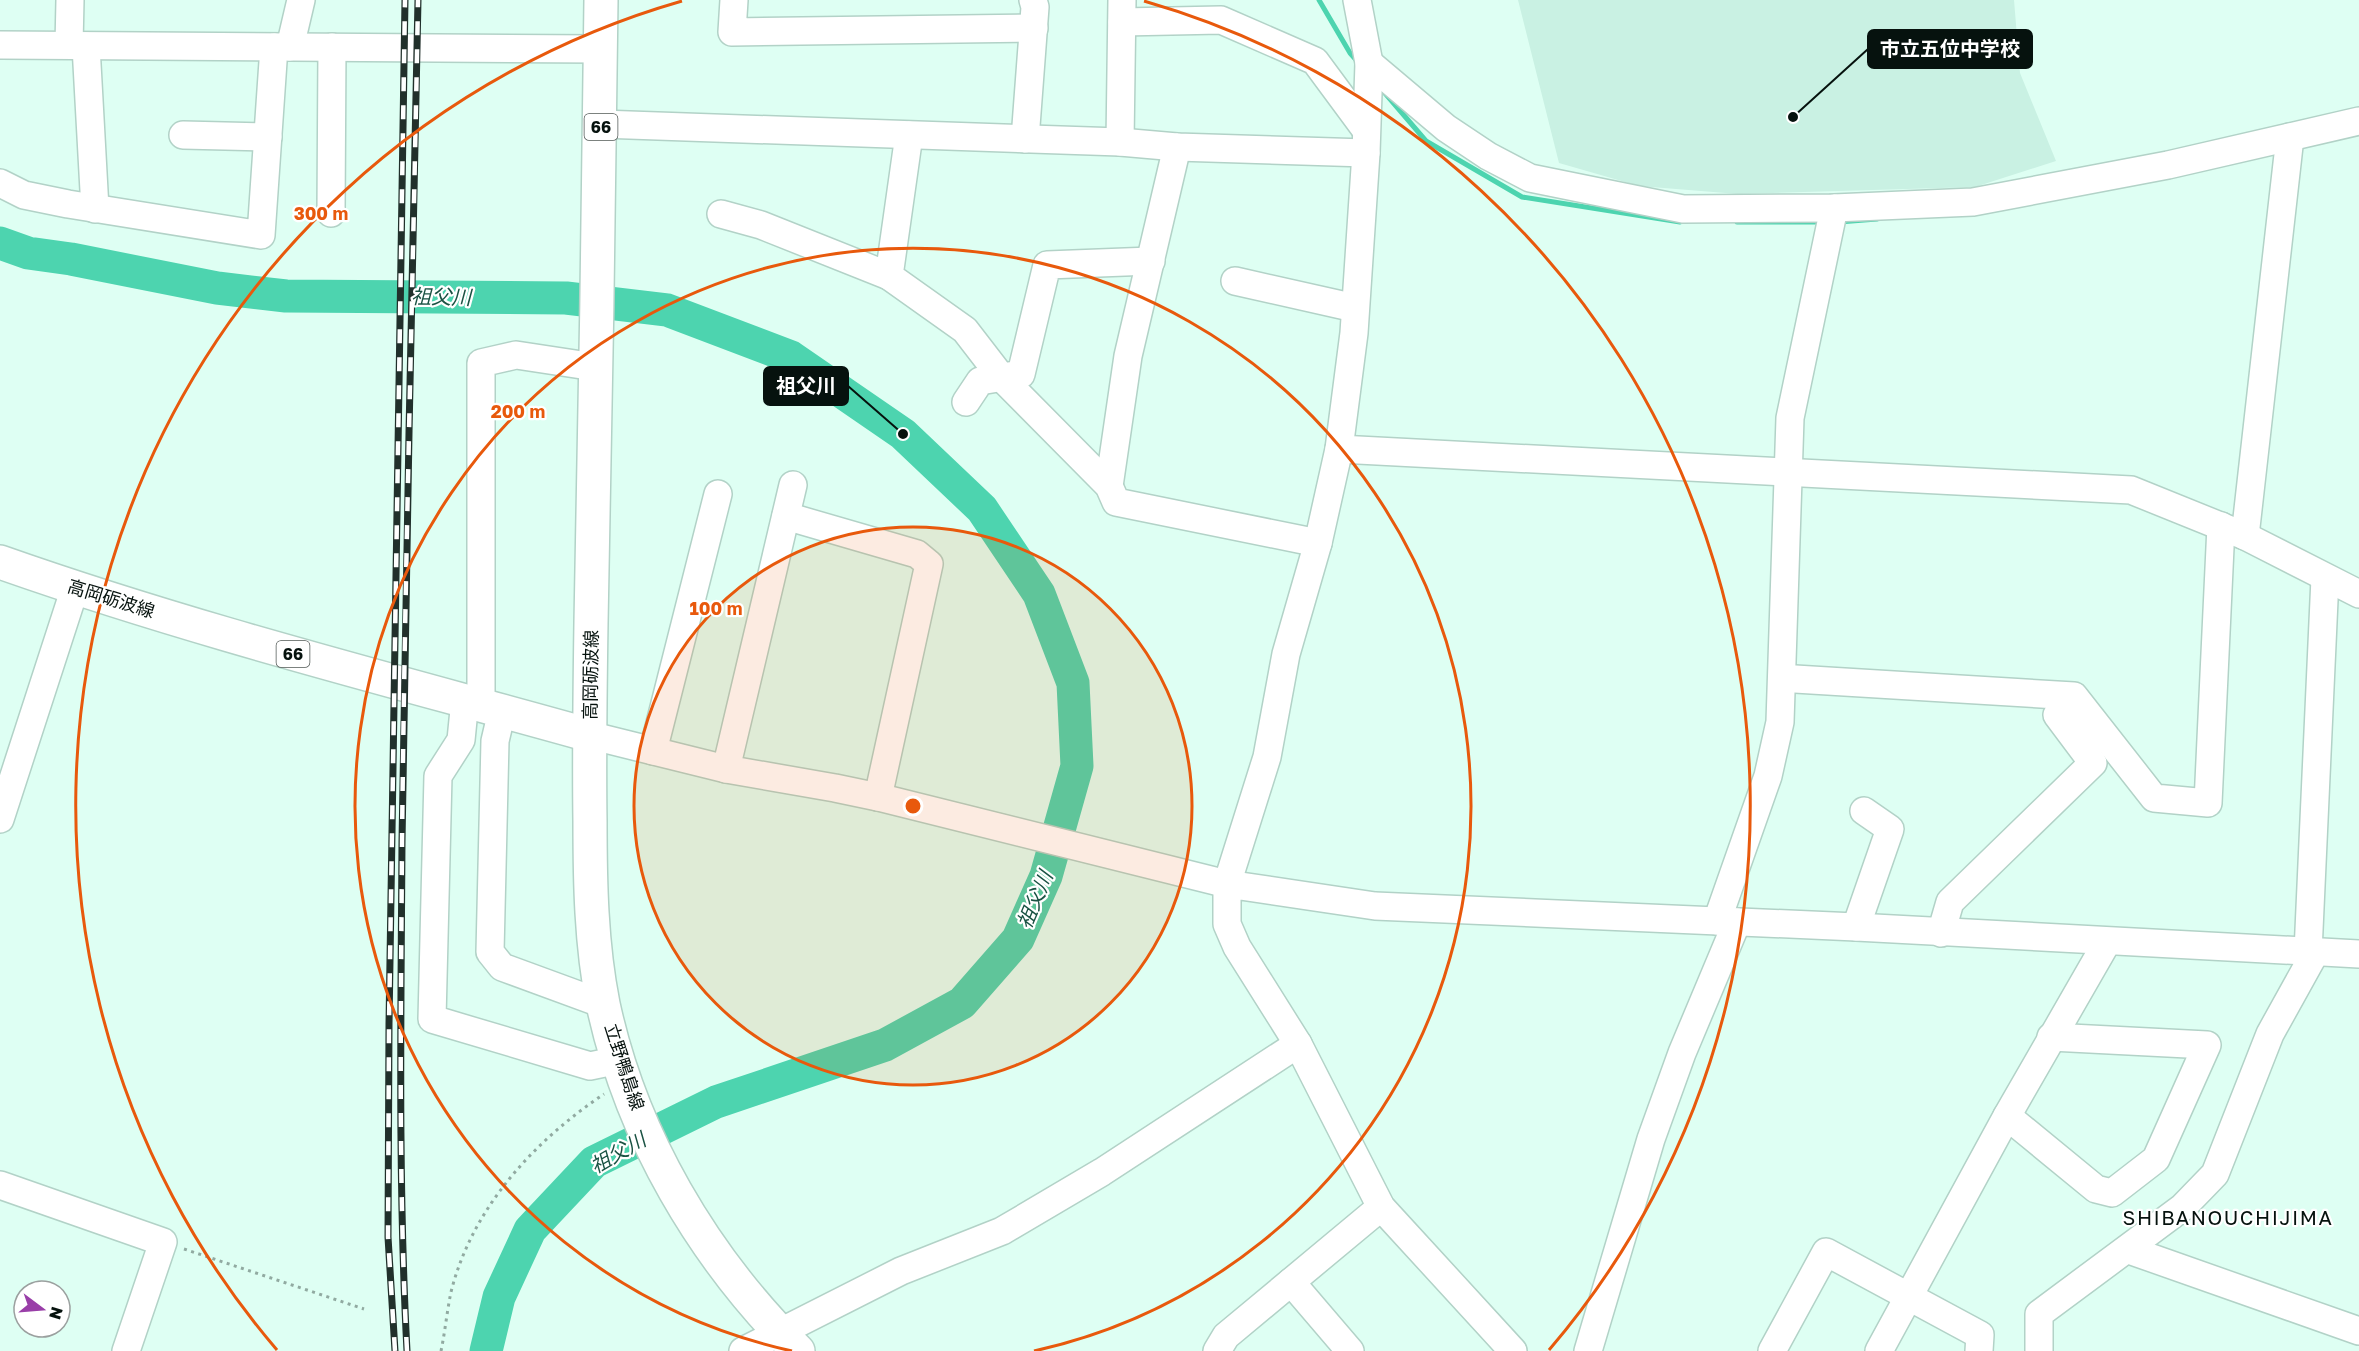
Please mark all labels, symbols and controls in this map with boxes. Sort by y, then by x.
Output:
callout: 市立五位中学校 [1868,30,2032,68]
text: 市立五位中学校 [1880,36,2020,60]
road number: 66 [584,114,618,140]
text: 300 m [294,202,348,224]
water label: 祖父川 [411,283,473,309]
callout: 祖父川 [764,367,848,405]
text: 祖父川 [776,373,836,397]
text: 200 m [491,400,545,422]
street label: 高岡砺波線 [65,574,158,622]
text: 100 m [690,597,742,619]
street label: 高岡砺波線 [578,630,602,720]
road number: 66 [276,641,310,667]
centre of rings [903,796,923,816]
water label: 祖父川 [1011,865,1058,932]
street label: 立野鴨島線 [601,1020,649,1113]
water label: 祖父川 [586,1126,651,1178]
district label: SHIBANOUCHIJIMA [2123,1205,2333,1229]
north arrow [12,1279,72,1339]
text: N [45,1305,68,1322]

